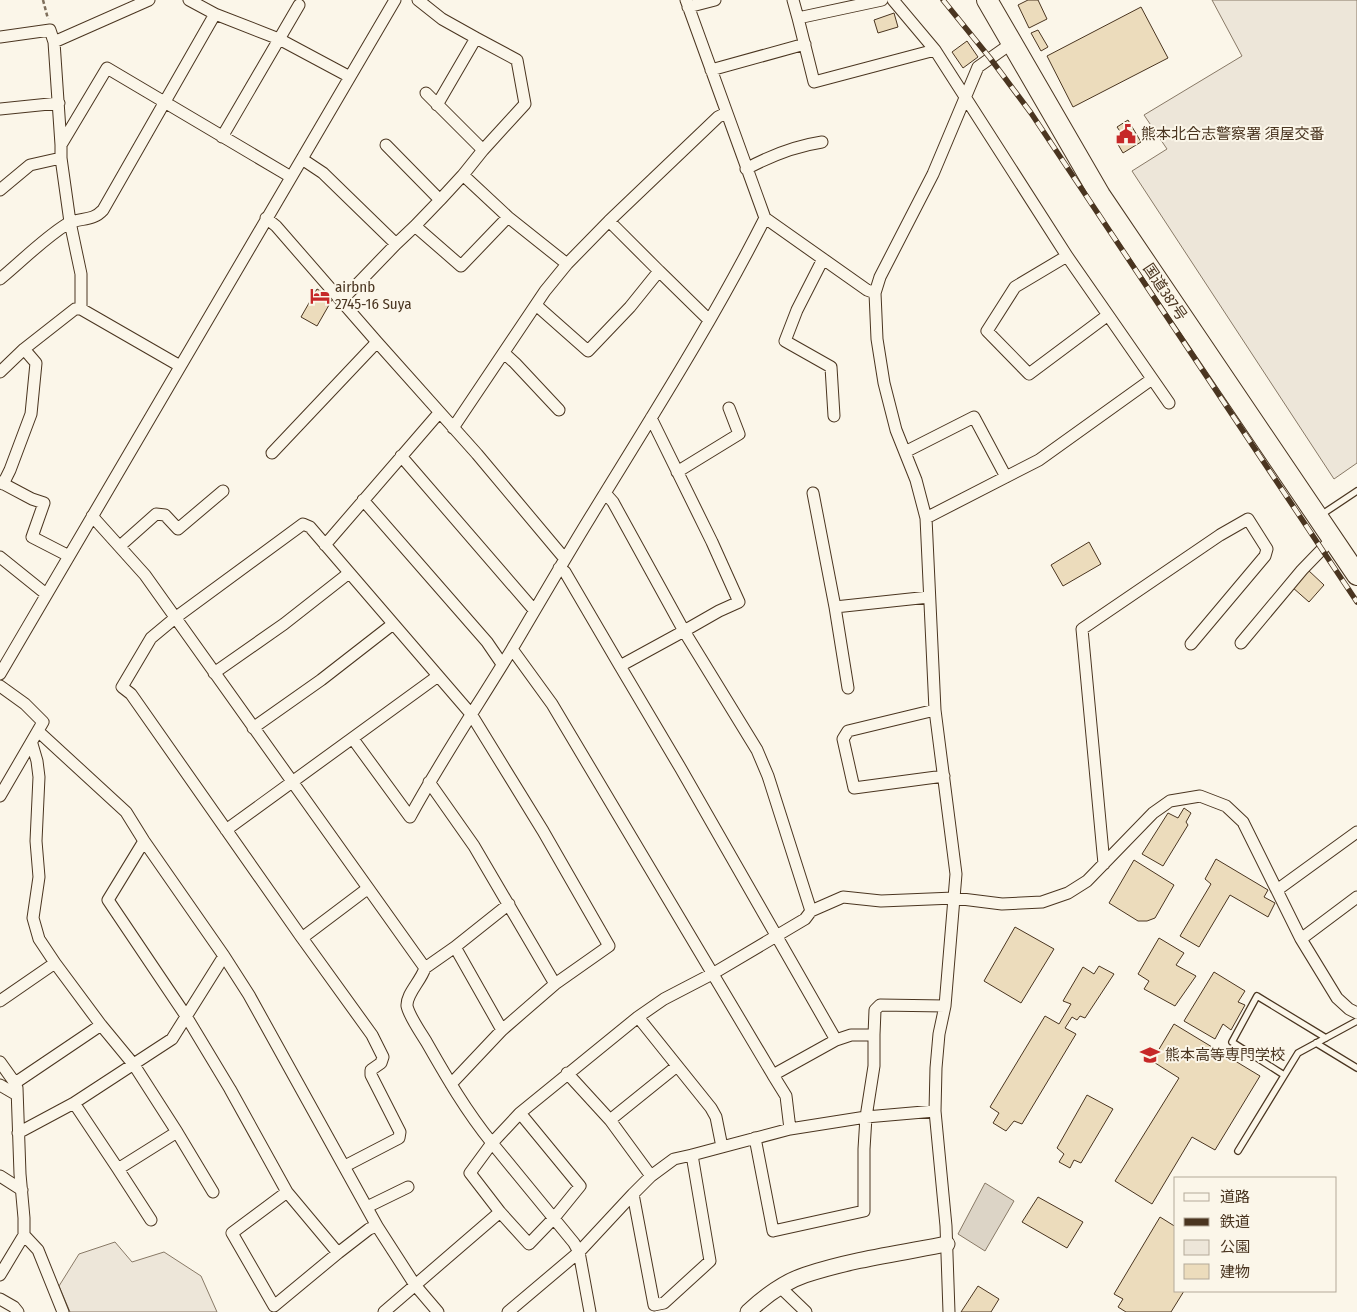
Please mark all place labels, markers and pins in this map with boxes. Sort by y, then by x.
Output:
public building icon: 熊本北合志警察署 須屋交番 [1115,123,1137,145]
place label: 熊本北合志警察署 須屋交番 [1141,125,1325,143]
place label: airbnb 2745-16 Suya [335,278,412,313]
hotel icon: airbnb 2745-16 Suya [309,285,331,307]
school or university icon: 熊本高等専門学校 [1139,1044,1161,1066]
place label: 熊本高等専門学校 [1165,1046,1285,1064]

